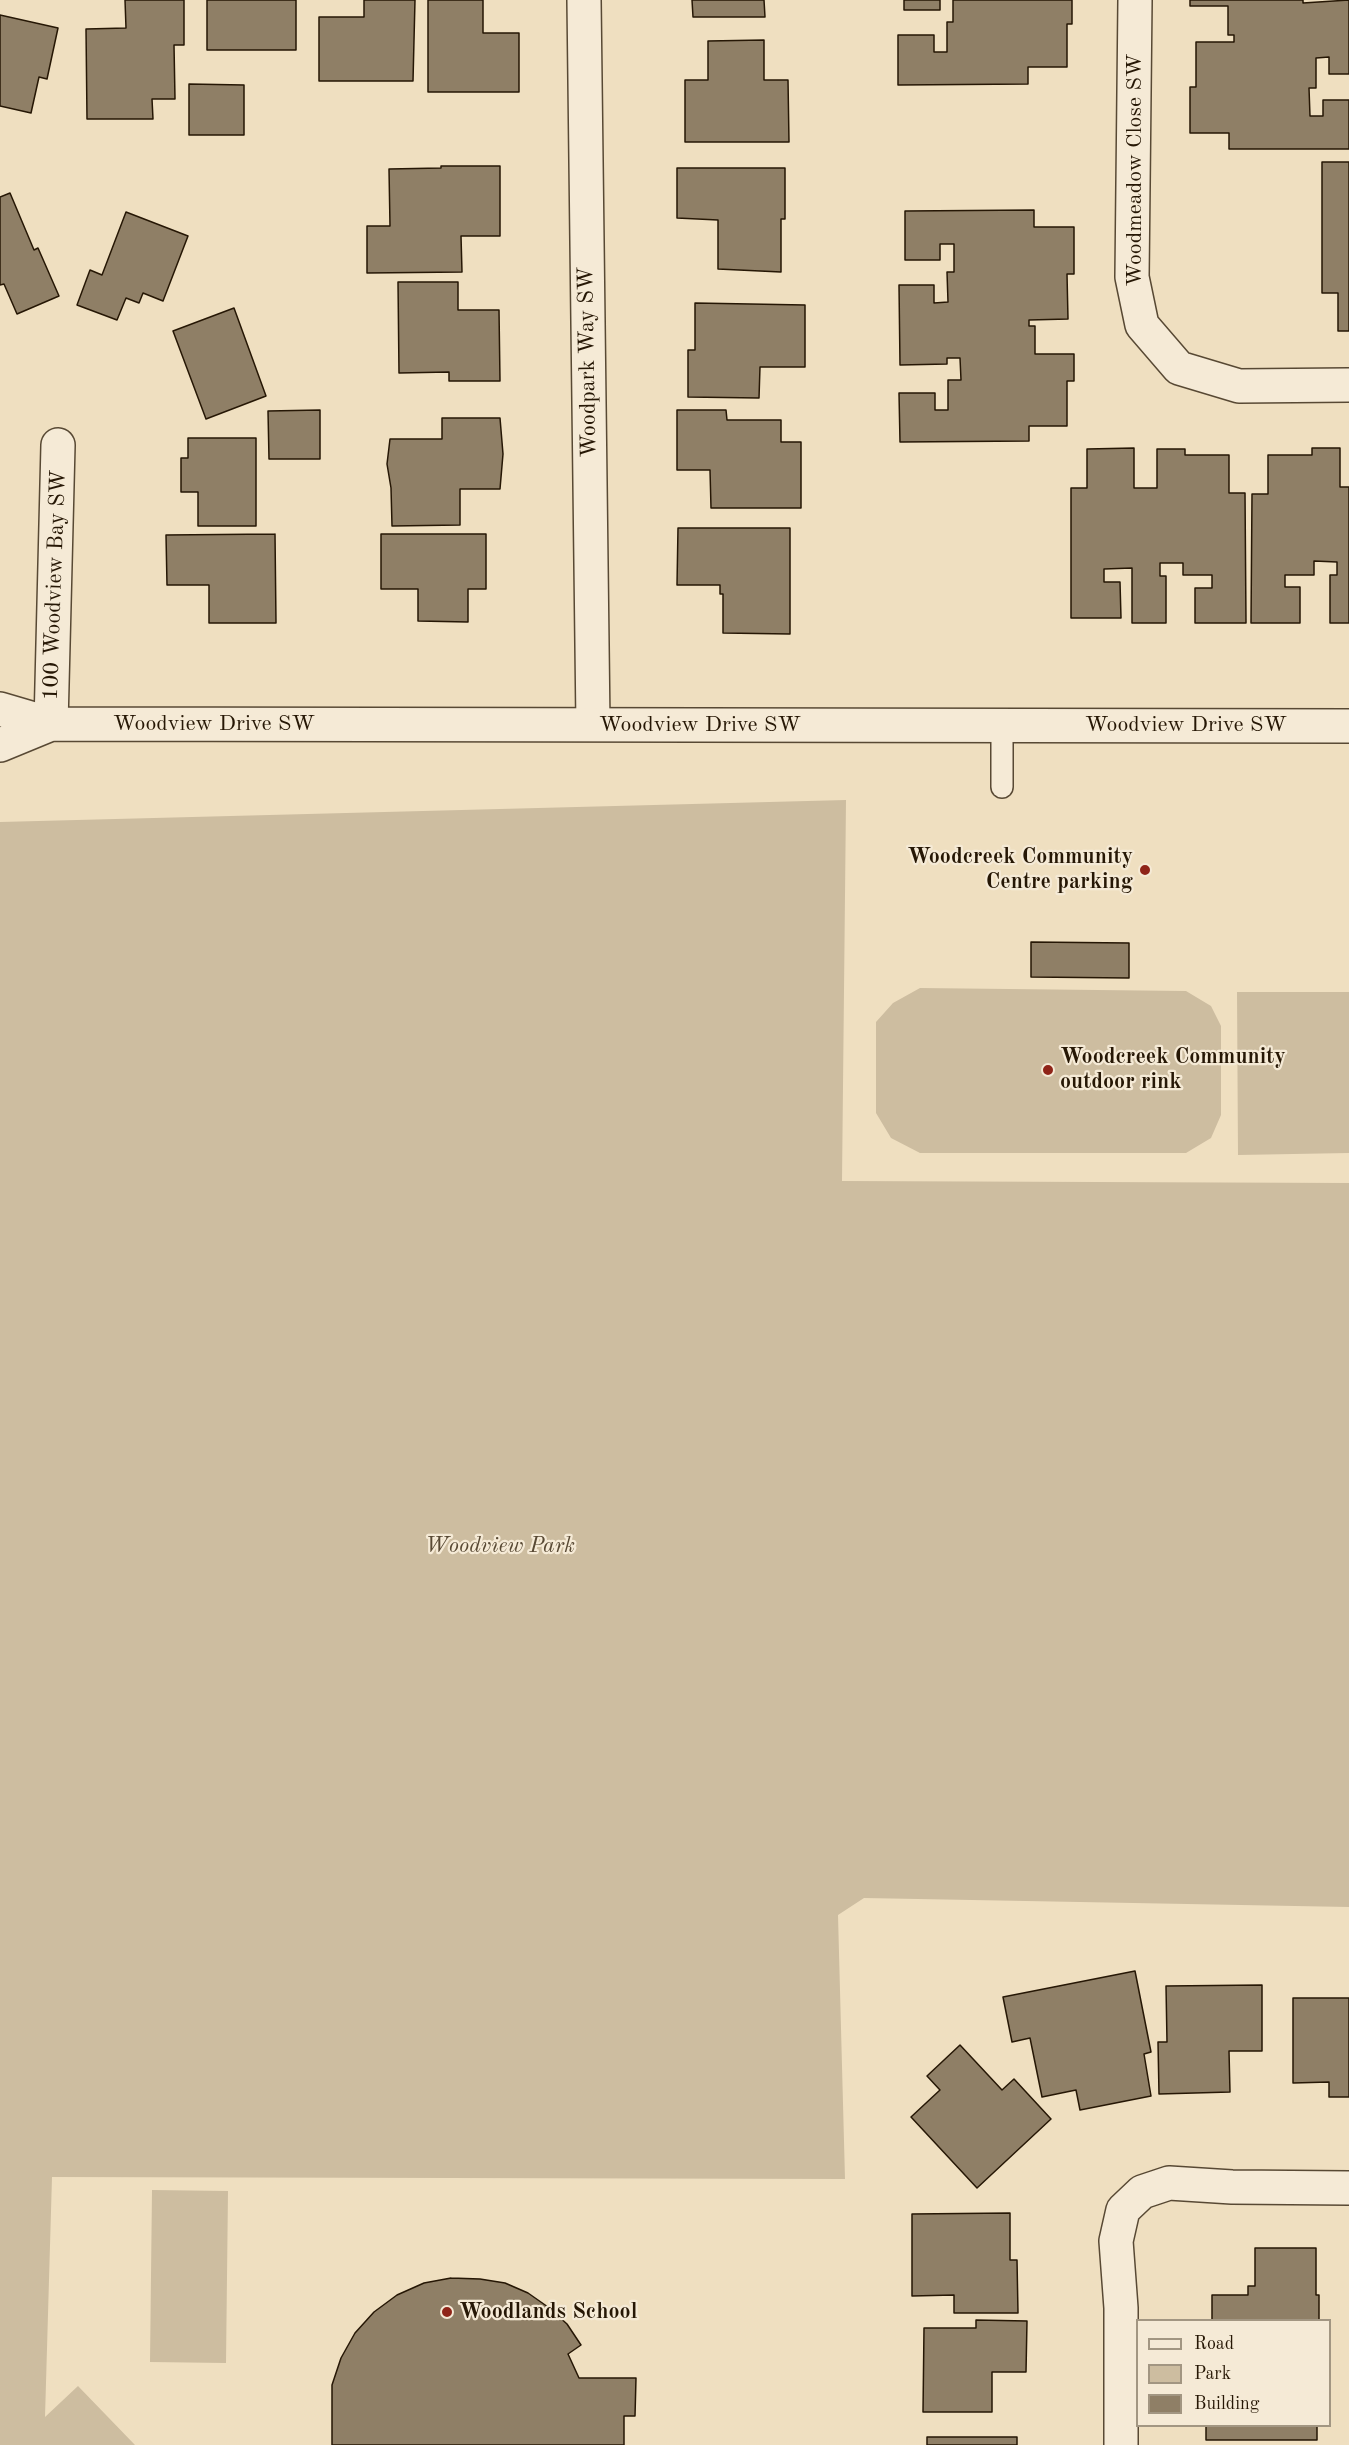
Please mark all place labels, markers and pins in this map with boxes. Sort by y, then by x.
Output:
place label: Woodcreek Community Centre parking [907,844,1133,896]
marker: Woodcreek Community Centre parking [1138,863,1152,877]
place label: Woodcreek Community outdoor rink [1060,1044,1286,1096]
marker: Woodcreek Community outdoor rink [1041,1063,1055,1077]
place label: Woodlands School [459,2299,637,2325]
marker: Woodlands School [440,2305,454,2319]

